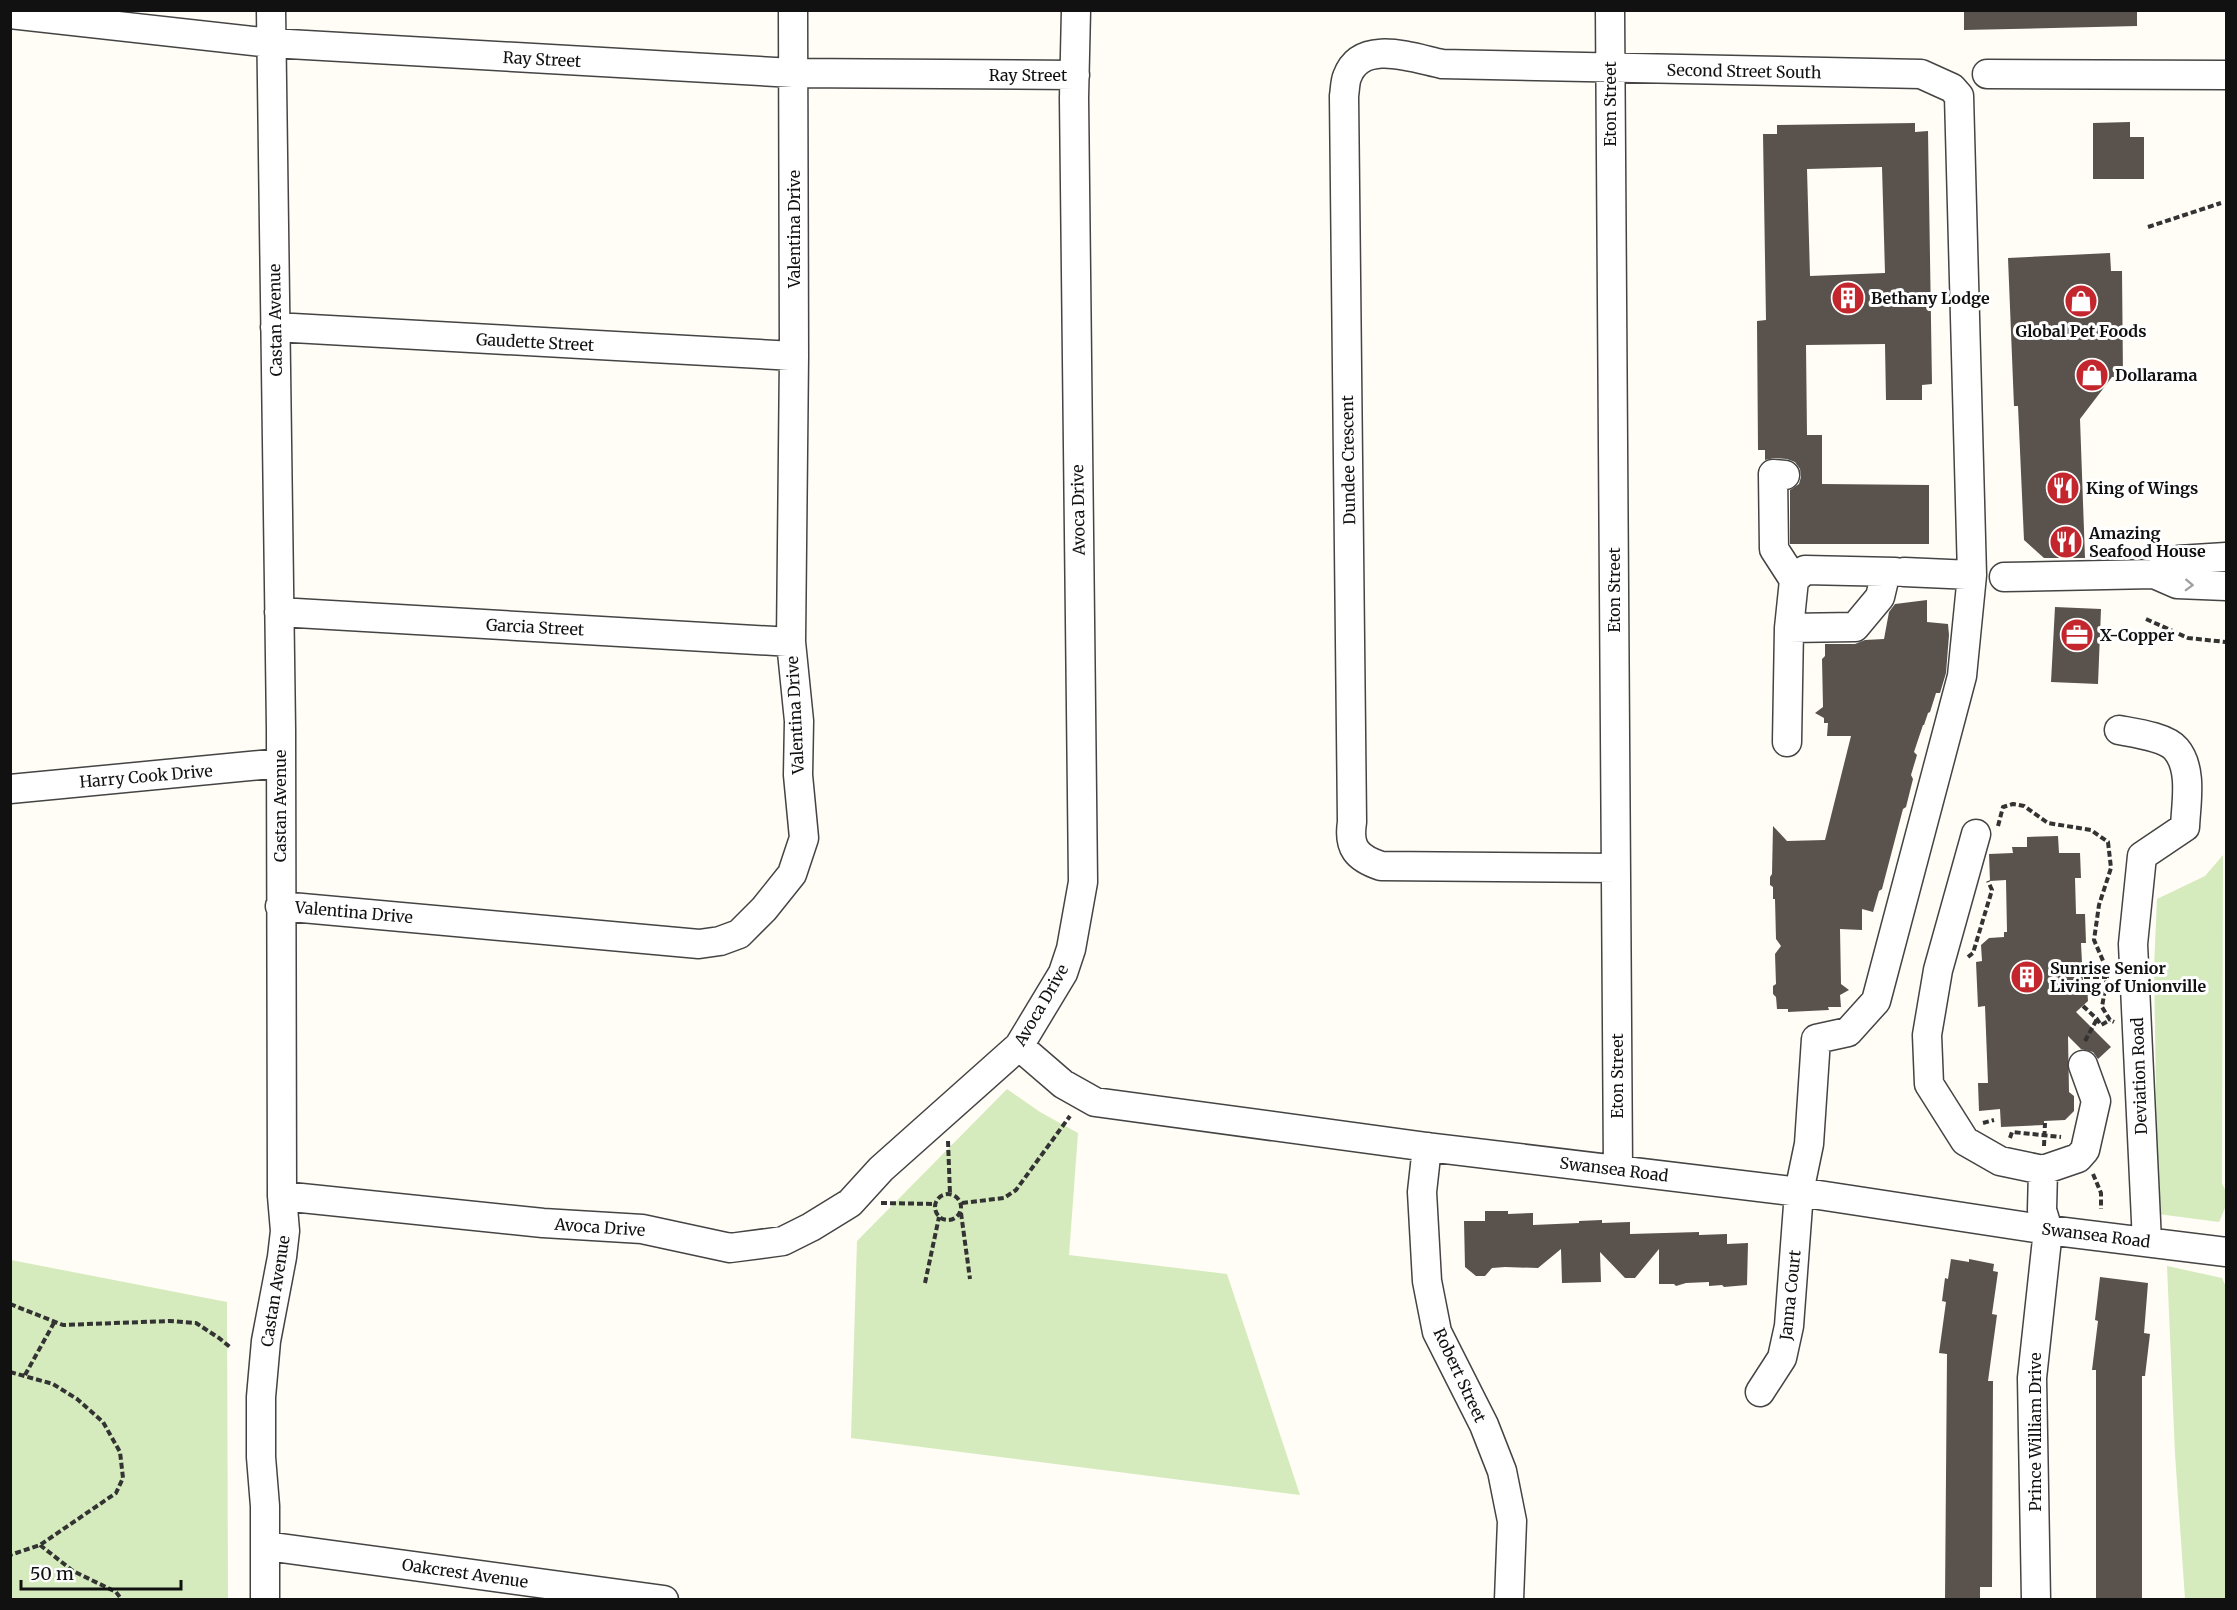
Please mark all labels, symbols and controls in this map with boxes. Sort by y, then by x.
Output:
street label: Ray Street [502,47,582,71]
street label: Second Street South [1666,60,1822,82]
street label: Eton Street [1600,61,1620,147]
street label: Ray Street [989,65,1068,85]
street label: Valentina Drive [784,170,804,289]
street label: Castan Avenue [264,264,286,376]
building icon: Bethany Lodge [1830,280,1866,316]
shop icon: Global Pet Foods [2063,283,2099,319]
place label: Bethany Lodge [1871,288,1990,308]
place label: Global Pet Foods [2016,321,2146,341]
street label: Gaudette Street [475,329,595,355]
shop icon: Dollarama [2074,357,2110,393]
place label: Dollarama [2115,365,2197,385]
street label: Dundee Crescent [1337,394,1359,525]
street label: Avoca Drive [1067,464,1089,557]
restaurant icon: King of Wings [2045,470,2081,506]
place label: King of Wings [2086,478,2198,498]
place label: Amazing Seafood House [2088,523,2206,561]
restaurant icon: Amazing Seafood House [2048,524,2084,560]
street label: Eton Street [1604,547,1624,633]
one-way arrow [2185,578,2194,591]
street label: Garcia Street [485,614,585,640]
office icon: X-Copper [2059,617,2095,653]
place label: X-Copper [2100,625,2175,645]
street label: Valentina Drive [782,655,808,776]
street label: Castan Avenue [270,750,290,862]
street label: Harry Cook Drive [79,760,213,792]
street label: Valentina Drive [293,897,414,927]
place label: Sunrise Senior Living of Unionville [2050,958,2206,996]
building icon: Sunrise Senior Living of Unionville [2009,959,2045,995]
street label: Avoca Drive [1009,961,1072,1050]
street label: Deviation Road [2127,1017,2151,1135]
street label: Eton Street [1607,1033,1627,1119]
street label: Swansea Road [1559,1152,1670,1186]
street label: Avoca Drive [553,1214,646,1240]
street label: Swansea Road [2041,1218,2152,1252]
street label: Castan Avenue [256,1234,294,1348]
street label: Janna Court [1775,1248,1805,1342]
street label: Robert Street [1429,1325,1491,1426]
street label: Prince William Drive [2025,1352,2045,1512]
scale bar [21,1553,182,1591]
street label: Oakcrest Avenue [401,1554,529,1592]
text: 50 m [30,1562,74,1585]

